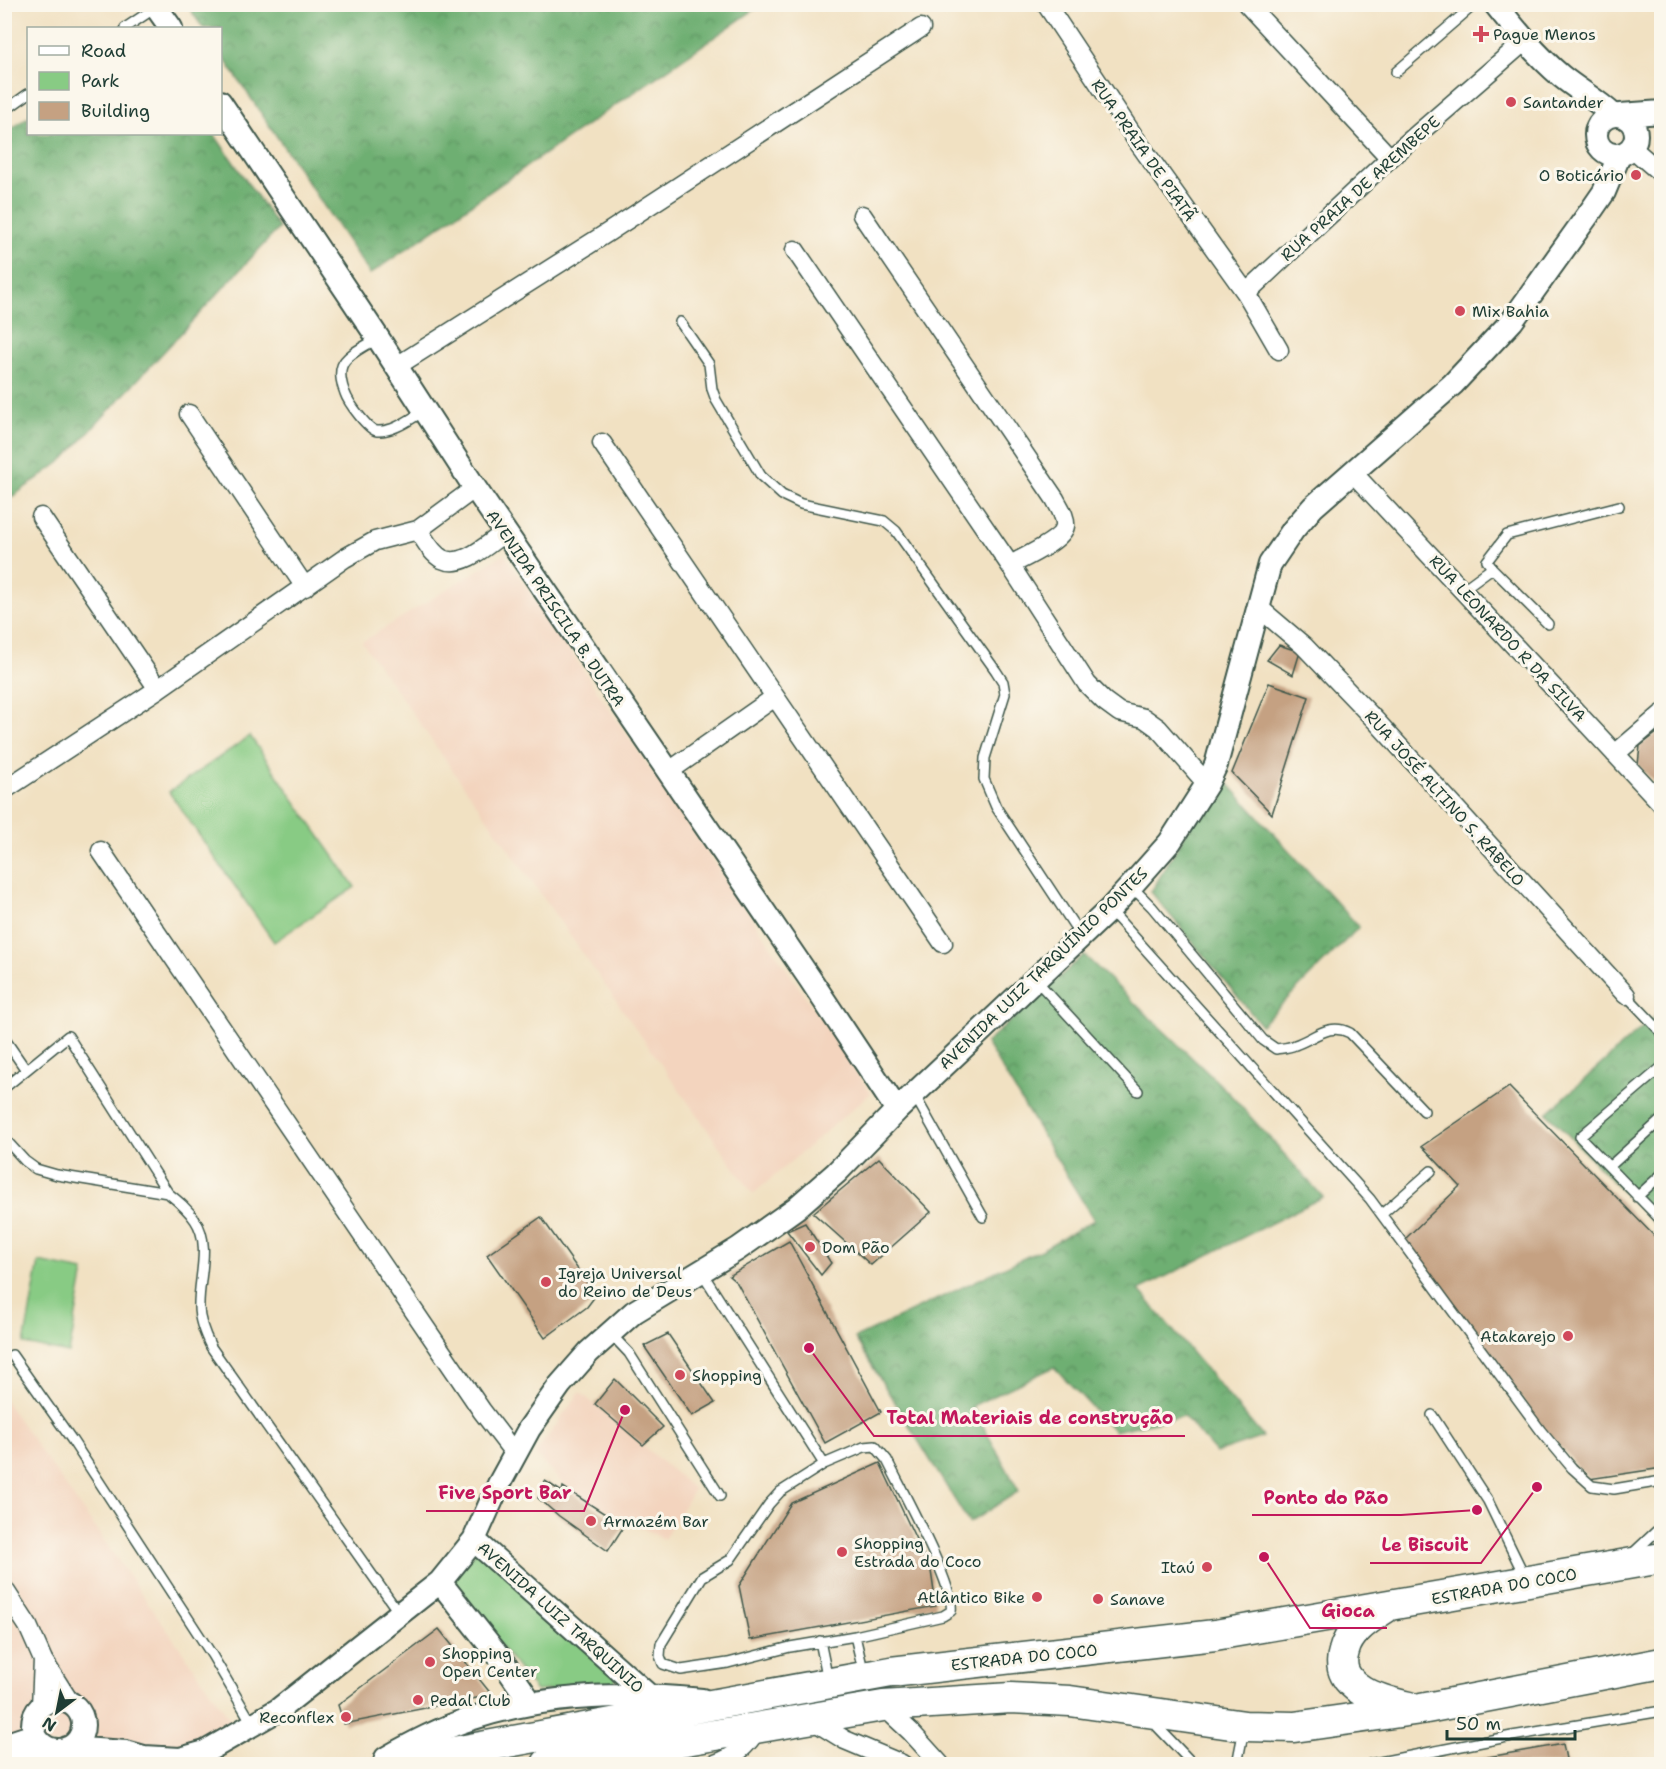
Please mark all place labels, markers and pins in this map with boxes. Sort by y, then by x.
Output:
place label: Pague Menos [1493,24,1596,45]
marker: Pague Menos [1474,27,1488,41]
place label: Santander [1523,92,1604,113]
marker: Santander [1504,95,1518,109]
place label: O Boticário [1539,165,1624,186]
marker: O Boticário [1629,168,1643,182]
place label: Mix Bahia [1472,301,1549,322]
marker: Mix Bahia [1453,304,1467,318]
place label: Dom Pão [822,1237,890,1258]
marker: Dom Pão [803,1240,817,1254]
place label: Igreja Universal do Reino de Deus [558,1263,692,1302]
marker: Igreja Universal do Reino de Deus [539,1275,553,1289]
place label: Atakarejo [1480,1326,1556,1347]
marker: Atakarejo [1561,1329,1575,1343]
place label: Shopping [692,1365,762,1386]
marker: Shopping [673,1368,687,1382]
callout: Total Materiais de construção [874,1400,1185,1436]
callout: Five Sport Bar [426,1475,584,1511]
callout: Ponto do Pão [1252,1479,1401,1515]
place label: Armazém Bar [603,1511,709,1532]
marker: Armazém Bar [584,1514,598,1528]
callout: Le Biscuit [1370,1527,1481,1563]
place label: Shopping Estrada do Coco [854,1533,982,1572]
marker: Shopping Estrada do Coco [835,1545,849,1559]
place label: Itaú [1161,1557,1195,1578]
marker: Itaú [1200,1560,1214,1574]
place label: Atlântico Bike [917,1587,1025,1608]
place label: Sanave [1110,1589,1165,1610]
marker: Atlântico Bike [1030,1590,1044,1604]
marker: Sanave [1091,1592,1105,1606]
callout: Gioca [1310,1592,1387,1628]
place label: Shopping Open Center [442,1643,538,1682]
marker: Shopping Open Center [423,1655,437,1669]
place label: Pedal Club [430,1690,511,1711]
marker: Pedal Club [411,1693,425,1707]
place label: Reconflex [259,1707,334,1728]
marker: Reconflex [339,1710,353,1724]

